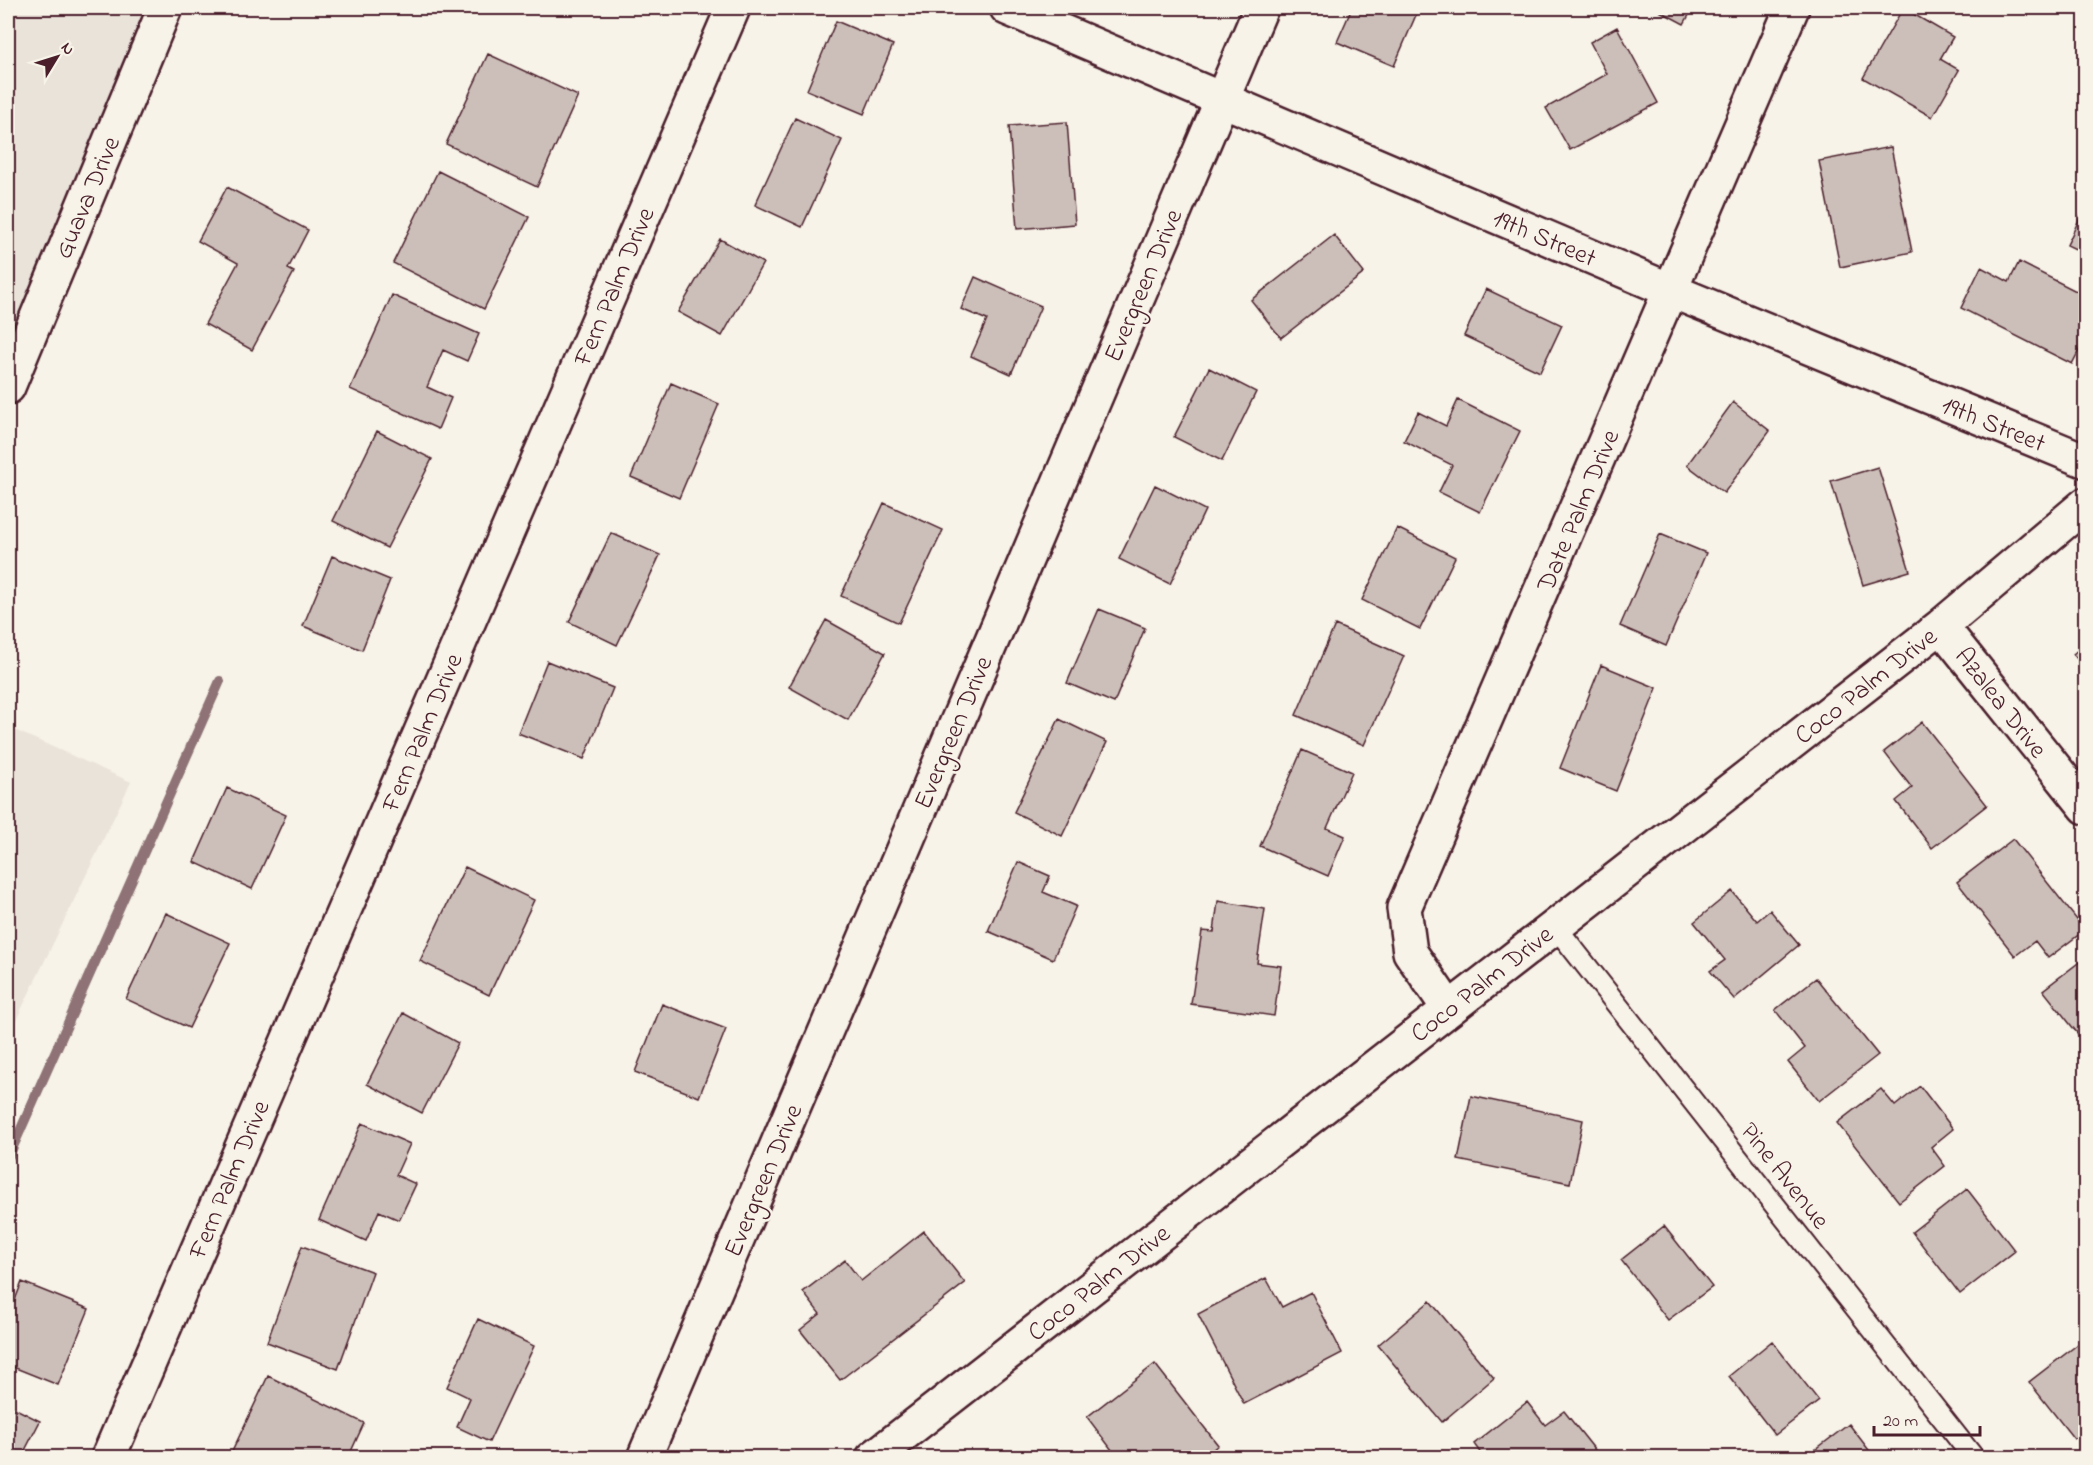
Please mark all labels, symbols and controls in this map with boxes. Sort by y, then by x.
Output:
north arrow [27,27,87,87]
text: N [54,37,80,61]
street label: Guava Drive [46,131,132,265]
street label: 19th Street [1486,201,1602,279]
street label: Fern Palm Drive [565,202,666,373]
street label: Evergreen Drive [1095,203,1194,369]
street label: 19th Street [1935,388,2051,464]
street label: Date Palm Drive [1528,424,1631,599]
street label: Coco Palm Drive [1787,619,1947,755]
street label: Azalea Drive [1944,640,2055,768]
street label: Fern Palm Drive [373,648,474,819]
street label: Evergreen Drive [905,650,1004,816]
street label: Coco Palm Drive [1403,917,1563,1053]
street label: Fern Palm Drive [180,1095,281,1266]
street label: Evergreen Drive [715,1098,814,1264]
street label: Pine Avenue [1730,1115,1838,1239]
street label: Coco Palm Drive [1020,1216,1180,1352]
scale bar [1874,1399,1980,1437]
text: 20 m [1883,1409,1918,1435]

